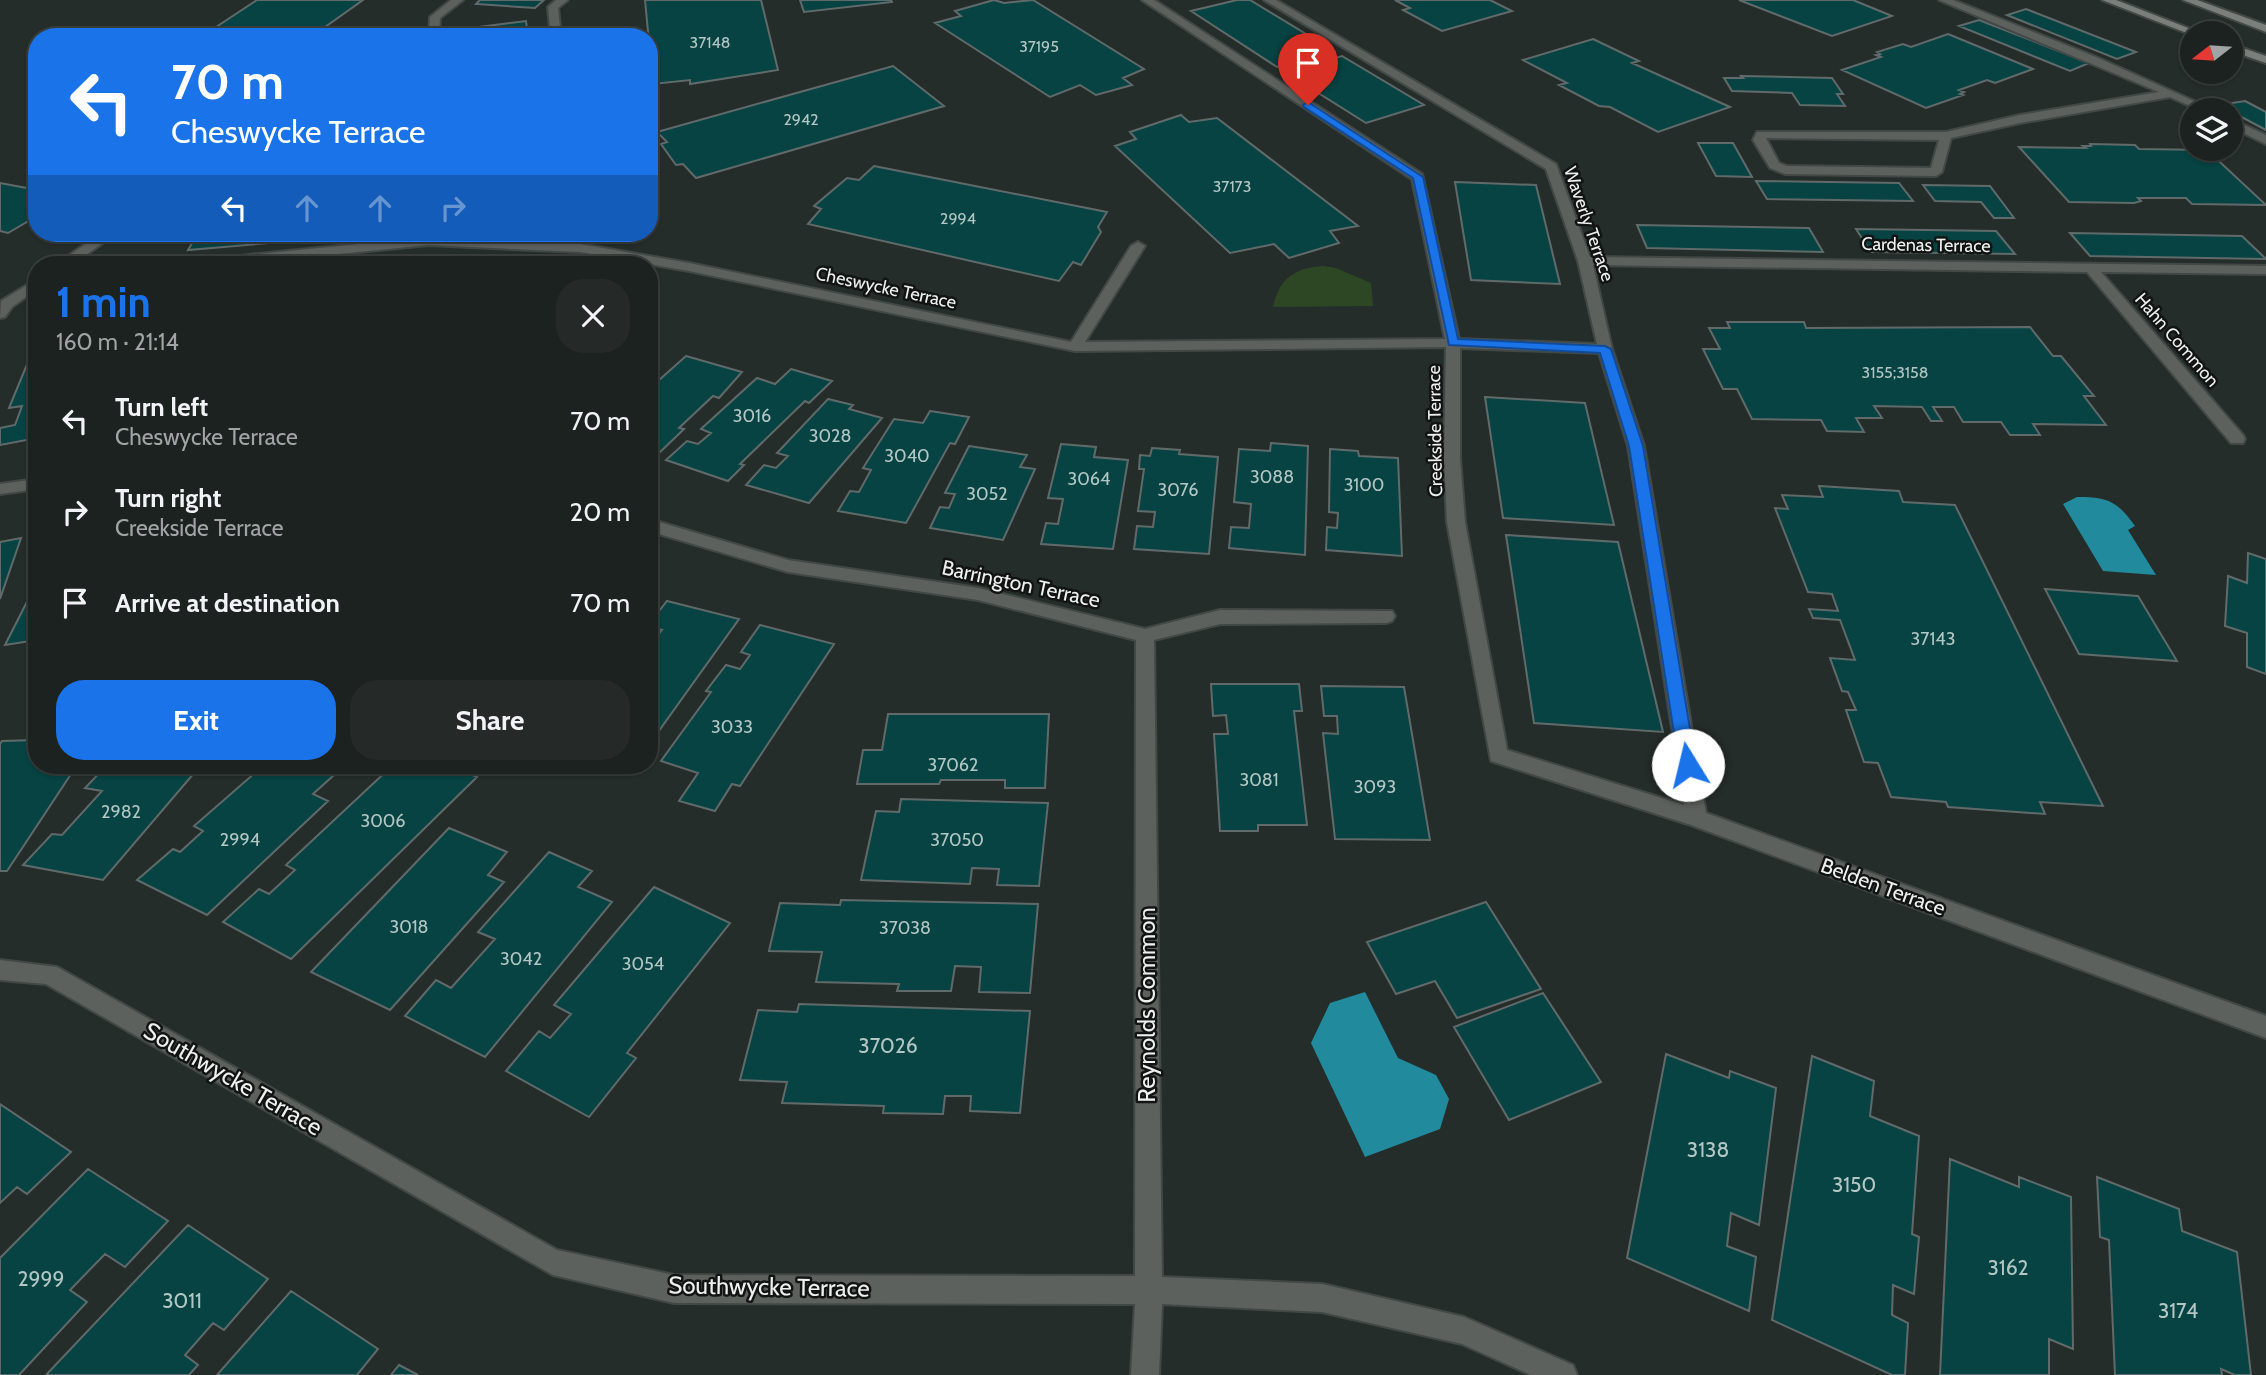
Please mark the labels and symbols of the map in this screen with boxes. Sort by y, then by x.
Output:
north arrow [2180,21,2244,84]
house number: 37148 [690,33,730,52]
pin [1278,33,1338,105]
house number: 37195 [1019,37,1059,56]
house number: 2942 [783,110,819,129]
street label: Waverly Terrace [1559,164,1619,284]
house number: 37173 [1213,177,1251,196]
house number: 2994 [940,209,976,228]
street label: Cardenas Terrace [1861,233,1991,257]
street label: Cheswycke Terrace [814,262,958,314]
street label: Hahn Common [2130,289,2224,391]
house number: 3155;3158 [1862,363,1928,382]
street label: Creekside Terrace [1423,365,1447,497]
house number: 3016 [733,405,771,427]
house number: 3028 [809,425,851,447]
house number: 3040 [884,445,930,467]
house number: 3088 [1250,466,1294,488]
house number: 3064 [1068,468,1110,490]
house number: 3100 [1344,474,1384,496]
house number: 3076 [1158,479,1198,501]
house number: 3052 [966,483,1008,505]
street label: Barrington Terrace [940,555,1103,613]
house number: 37143 [1911,628,1955,650]
house number: 3033 [711,716,753,738]
position arrow [1651,728,1725,802]
house number: 37062 [928,754,978,776]
house number: 3081 [1239,769,1279,791]
house number: 3093 [1354,776,1396,798]
house number: 2982 [101,801,141,823]
house number: 3006 [360,810,406,832]
house number: 2994 [220,829,260,851]
house number: 37050 [930,829,984,851]
street label: Belden Terrace [1818,852,1949,921]
street label: Reynolds Common [1132,907,1161,1103]
house number: 3018 [389,916,429,938]
house number: 37038 [879,917,931,939]
house number: 3042 [500,948,542,970]
house number: 3054 [622,953,664,975]
street label: Southwycke Terrace [139,1016,328,1142]
house number: 37026 [858,1033,918,1058]
house number: 3138 [1687,1137,1729,1162]
house number: 3150 [1832,1172,1876,1197]
house number: 3162 [1987,1255,2029,1280]
house number: 2999 [18,1266,64,1291]
street label: Southwycke Terrace [668,1270,870,1303]
house number: 3011 [162,1288,202,1313]
house number: 3174 [2158,1298,2198,1323]

